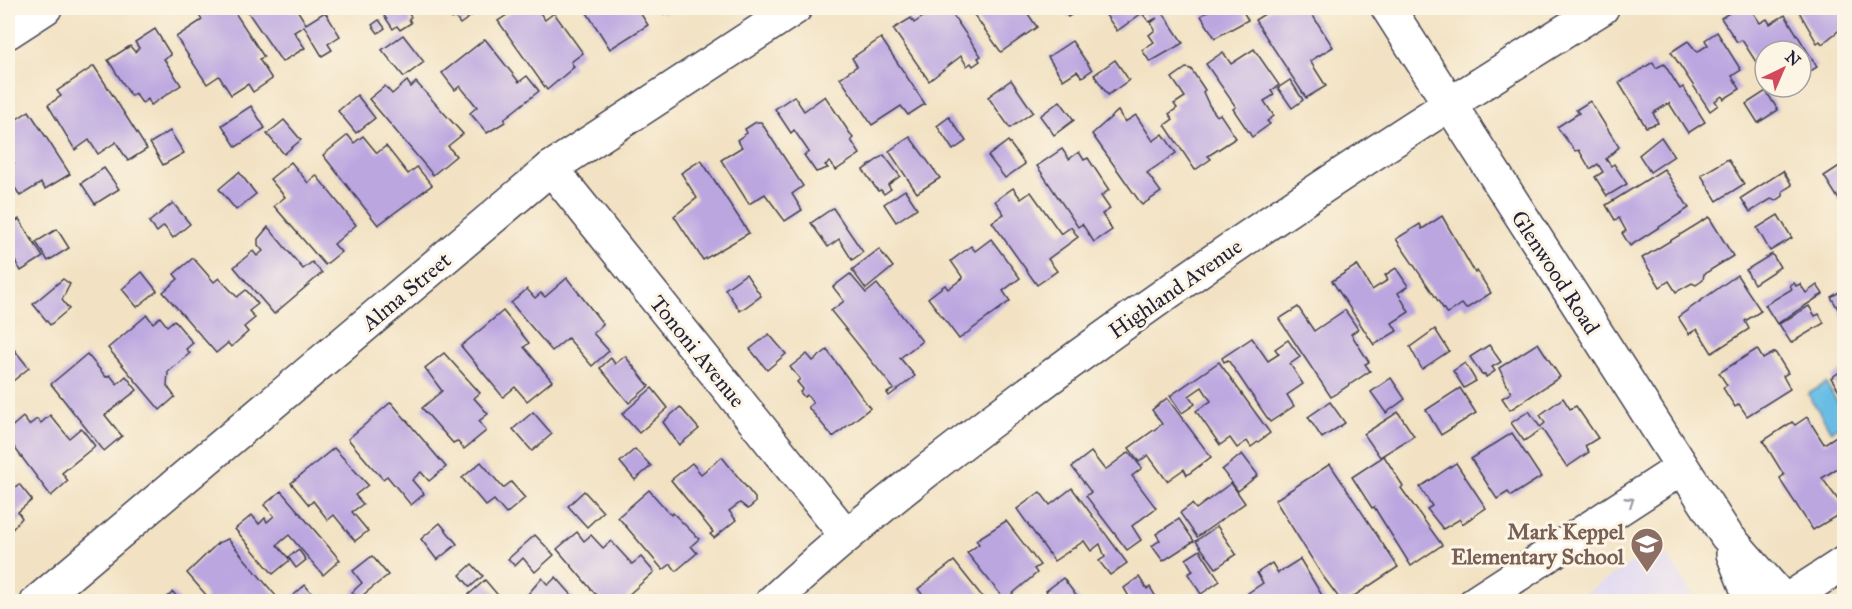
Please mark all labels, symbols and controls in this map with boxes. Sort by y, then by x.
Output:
north arrow [1753,39,1813,99]
text: N [1782,47,1805,70]
street label: Glenwood Road [1506,205,1606,339]
street label: Highland Avenue [1103,232,1247,344]
street label: Alma Street [356,246,457,337]
street label: Tononi Avenue [644,290,751,413]
one-way arrow [1624,497,1635,508]
place label: Mark Keppel Elementary School [1451,518,1625,570]
school or university icon: Mark Keppel Elementary School [1629,526,1665,573]

